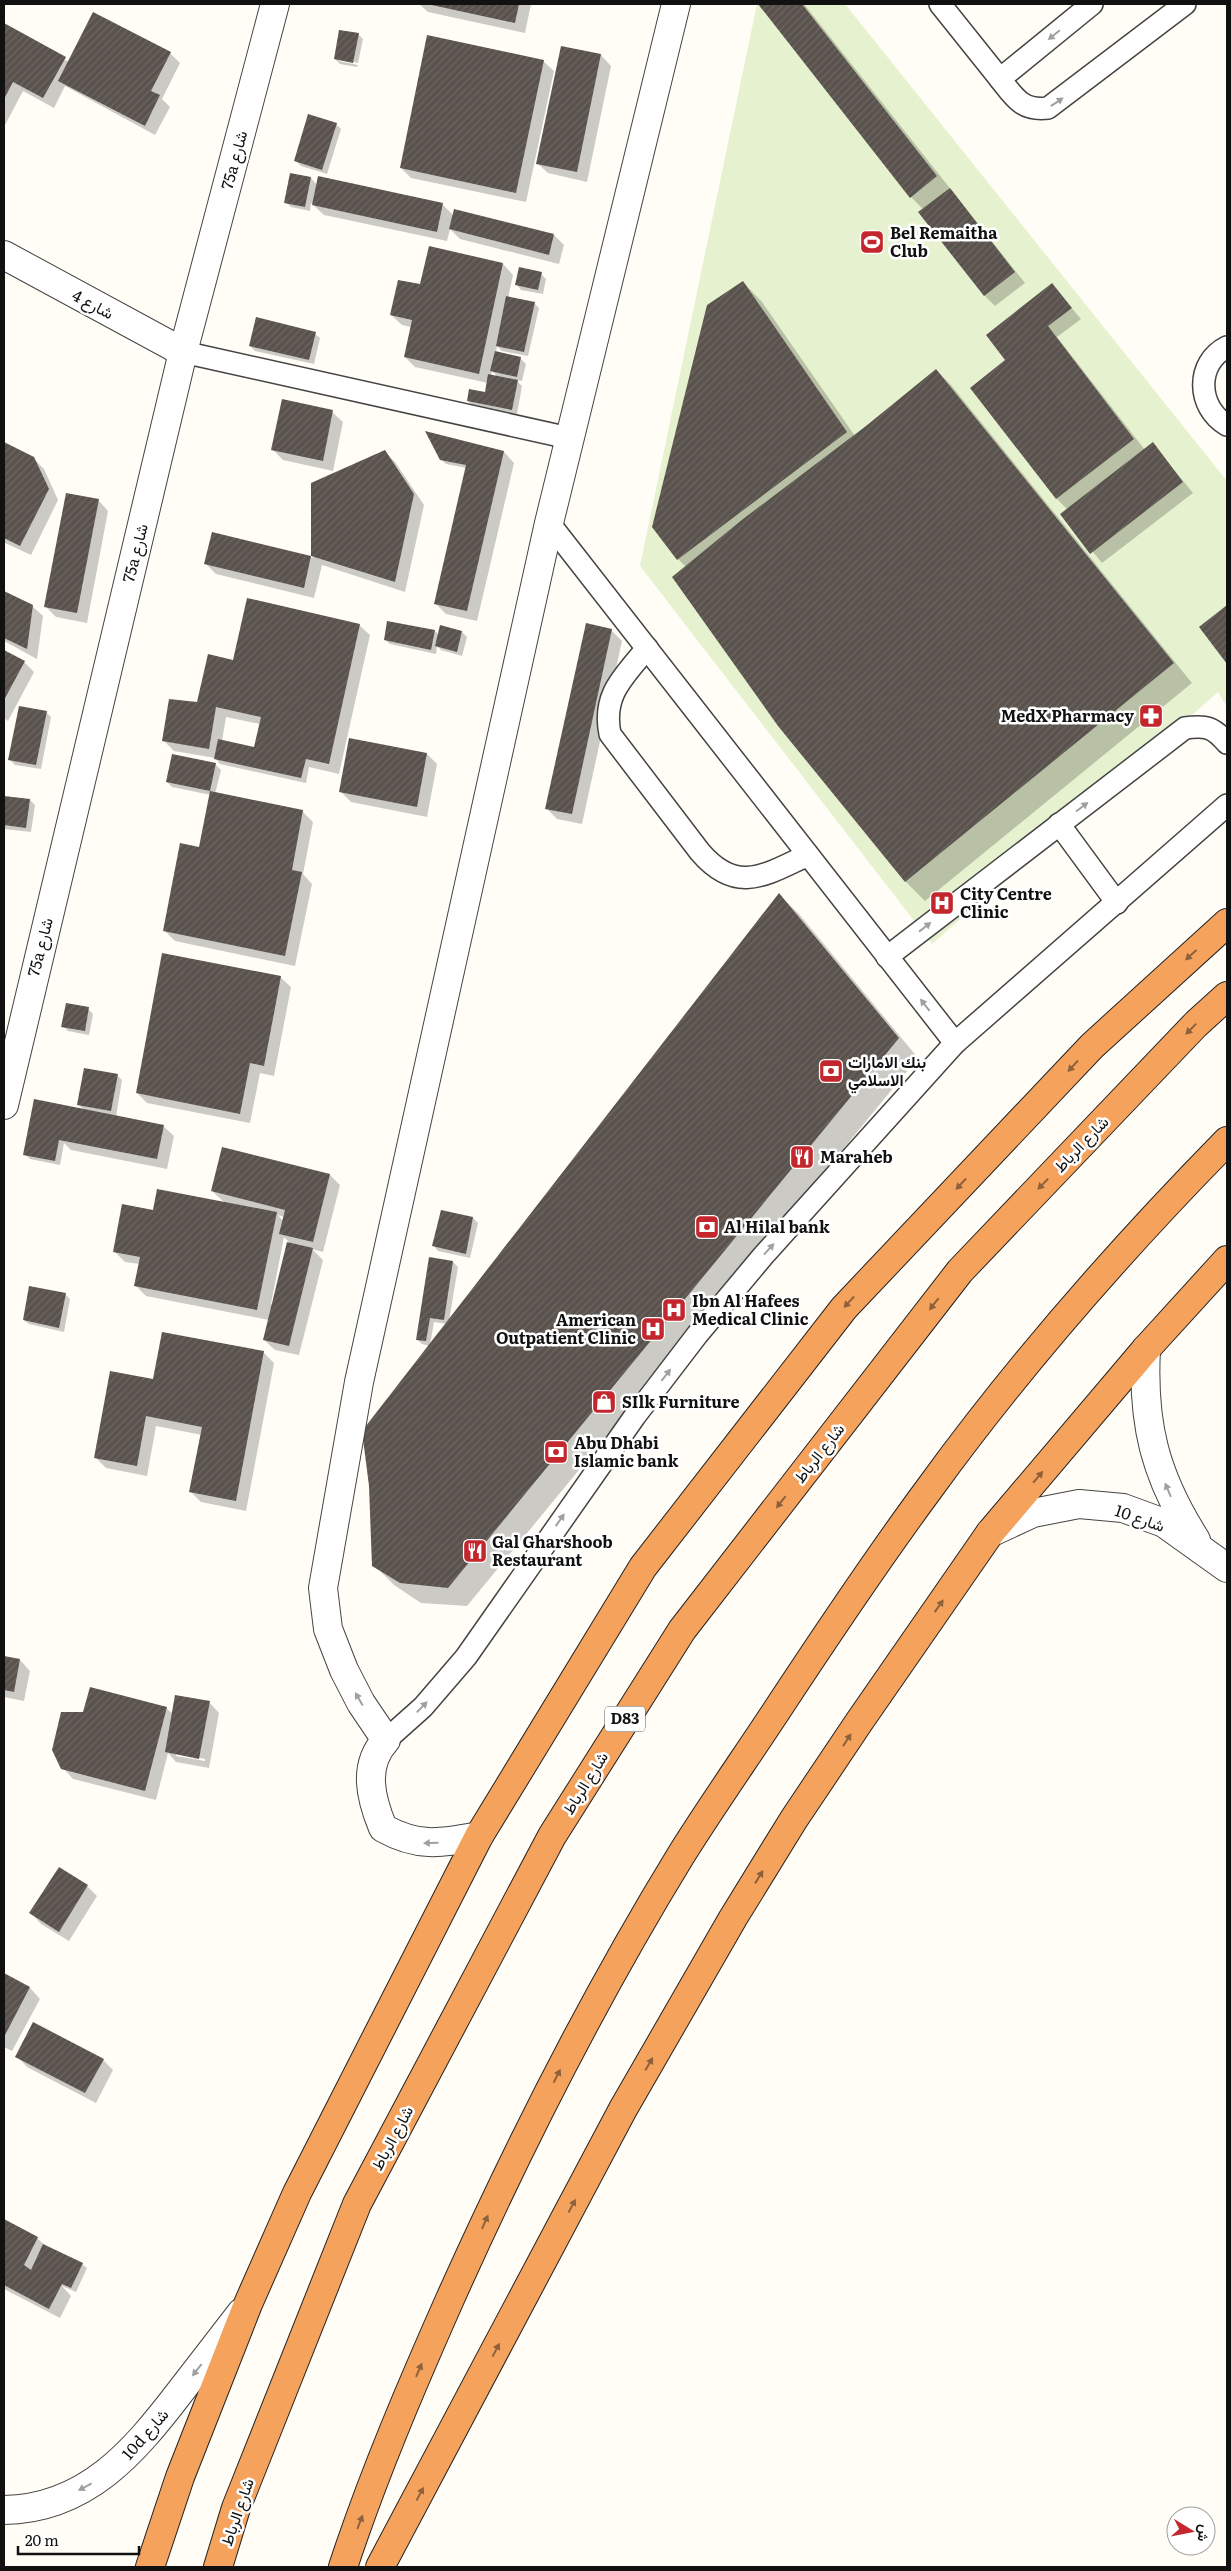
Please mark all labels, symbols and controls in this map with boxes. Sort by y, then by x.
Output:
one-way arrow [1048,29,1061,40]
one-way arrow [1050,97,1064,107]
street label: 75a شارع [214,128,253,192]
place label: Bel Remaitha Club [890,220,998,262]
sports icon: Bel Remaitha Club [859,229,885,255]
street label: شارع 4 [68,282,119,325]
street label: 75a شارع [115,521,154,585]
place label: MedX Pharmacy [1001,703,1134,727]
pharmacy icon: MedX Pharmacy [1138,703,1164,729]
one-way arrow [1075,801,1088,812]
place label: City Centre Clinic [960,881,1052,923]
hospital icon: City Centre Clinic [929,890,955,916]
street label: 75a شارع [20,915,59,979]
one-way arrow [918,922,932,932]
one-way arrow [1186,949,1198,961]
one-way arrow [920,998,930,1012]
one-way arrow [1185,1023,1197,1035]
place label: بنك الامارات الاسلامي [848,1049,926,1094]
bank icon: بنك الامارات الاسلامي [818,1058,844,1084]
one-way arrow [1067,1060,1079,1072]
street label: شارع الرباط [1047,1110,1114,1178]
restaurant icon: Maraheb [789,1144,815,1170]
place label: Maraheb [820,1144,893,1168]
one-way arrow [955,1178,967,1190]
one-way arrow [1037,1178,1049,1190]
bank icon: Al Hilal bank [694,1214,720,1240]
place label: Al Hilal bank [724,1214,830,1238]
one-way arrow [763,1244,775,1256]
place label: Ibn Al Hafees Medical Clinic [692,1288,809,1330]
one-way arrow [843,1296,855,1308]
hospital icon: Ibn Al Hafees Medical Clinic [661,1297,687,1323]
one-way arrow [928,1298,939,1311]
place label: American Outpatient Clinic [496,1307,636,1349]
hospital icon: American Outpatient Clinic [640,1316,666,1342]
one-way arrow [661,1369,672,1382]
shop icon: SIlk Furniture [591,1389,617,1415]
place label: SIlk Furniture [622,1389,740,1413]
street label: شارع الرباط [787,1417,850,1488]
place label: Abu Dhabi Islamic bank [574,1430,679,1472]
bank icon: Abu Dhabi Islamic bank [543,1439,569,1465]
one-way arrow [1032,1471,1043,1484]
one-way arrow [1164,1483,1172,1497]
one-way arrow [775,1495,786,1508]
street label: شارع 10 [1112,1497,1168,1538]
one-way arrow [555,1513,565,1527]
place label: Gal Gharshoob Restaurant [492,1529,613,1571]
restaurant icon: Gal Gharshoob Restaurant [462,1538,488,1564]
one-way arrow [934,1599,944,1613]
one-way arrow [355,1692,364,1706]
one-way arrow [416,1702,428,1714]
road number: D83 [605,1706,645,1732]
one-way arrow [842,1733,852,1747]
street label: شارع الرباط [555,1746,614,1819]
one-way arrow [423,1839,439,1847]
one-way arrow [754,1870,764,1883]
one-way arrow [645,2057,654,2070]
one-way arrow [553,2069,561,2083]
street label: شارع الرباط [364,2101,419,2175]
one-way arrow [568,2199,576,2214]
one-way arrow [481,2215,489,2229]
one-way arrow [492,2343,500,2358]
one-way arrow [191,2363,202,2376]
one-way arrow [415,2363,423,2377]
street label: 10d شارع [115,2402,174,2465]
street label: شارع الرباط [213,2475,260,2549]
one-way arrow [78,2483,93,2491]
one-way arrow [416,2486,424,2501]
north arrow [1166,2506,1216,2556]
one-way arrow [357,2514,364,2529]
text: ش [1193,2523,1216,2544]
scale bar [18,2524,139,2556]
text: 20 m [25,2528,59,2551]

